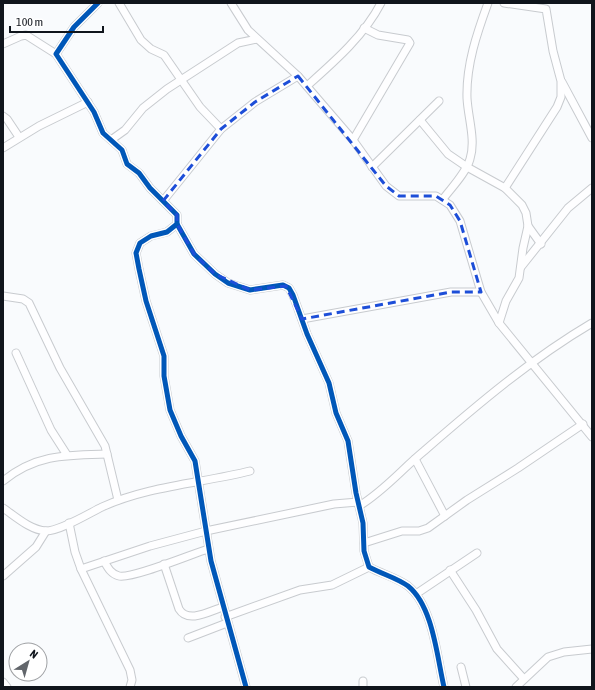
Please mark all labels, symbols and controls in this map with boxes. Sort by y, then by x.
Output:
scale bar [10,8,103,34]
text: 100 m [16,15,43,29]
north arrow [8,642,48,682]
text: N [28,647,40,661]

